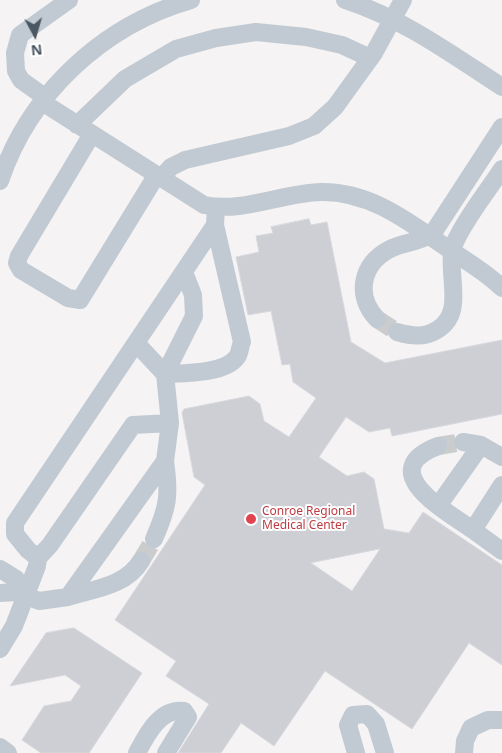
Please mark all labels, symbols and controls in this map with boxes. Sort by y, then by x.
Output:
north arrow [10,10,60,60]
text: N [30,40,43,60]
place label: Conroe Regional Medical Center [262,505,355,533]
marker: Conroe Regional Medical Center [244,512,258,526]

